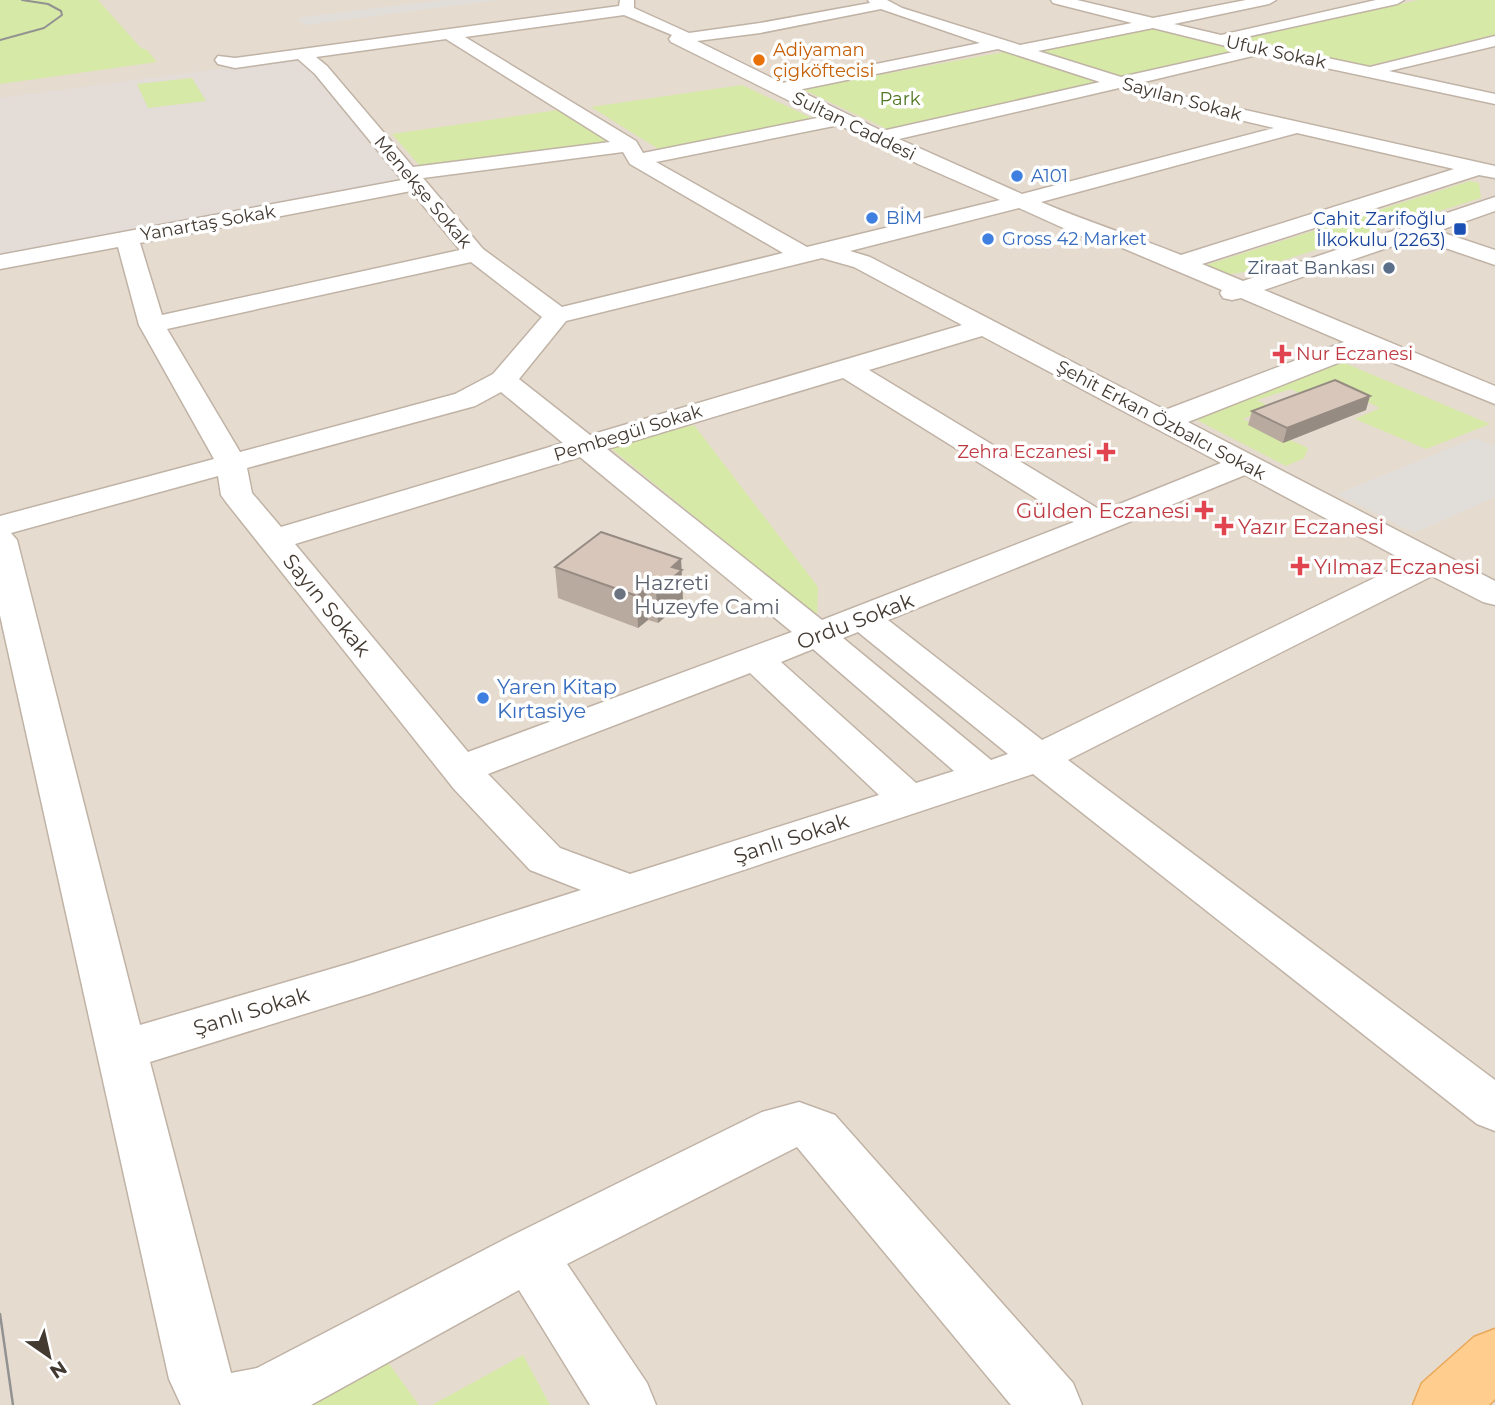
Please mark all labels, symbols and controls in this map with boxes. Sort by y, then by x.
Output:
street label: Ufuk Sokak [1224,31,1329,73]
place label: Adiyaman çigköftecisi [773,39,874,82]
marker: Adiyaman çigköftecisi [751,52,767,68]
street label: Sayılan Sokak [1120,73,1244,126]
street label: Sultan Caddesi [789,87,919,165]
park label: Park [879,88,921,110]
street label: Menekşe Sokak [369,131,477,253]
place label: A101 [1031,165,1068,187]
marker: A101 [1009,168,1025,184]
street label: Yanartaş Sokak [139,200,277,246]
place label: BİM [886,207,922,229]
place label: Cahit Zarifoğlu İlkokulu (2263) [1313,208,1446,251]
marker: BİM [864,210,880,226]
marker: Cahit Zarifoğlu İlkokulu (2263) [1452,221,1468,237]
place label: Gross 42 Market [1002,228,1147,250]
marker: Gross 42 Market [980,231,996,247]
place label: Ziraat Bankası [1248,257,1375,279]
marker: Ziraat Bankası [1381,260,1397,276]
place label: Nur Eczanesi [1296,343,1413,365]
marker: Nur Eczanesi [1274,346,1290,362]
street label: Şehit Erkan Özbalcı Sokak [1053,355,1270,485]
street label: Pembegül Sokak [551,400,705,466]
place label: Zehra Eczanesi [957,441,1092,463]
marker: Zehra Eczanesi [1098,444,1114,460]
place label: Gülden Eczanesi [1016,498,1190,523]
marker: Gülden Eczanesi [1196,502,1212,518]
place label: Yazır Eczanesi [1238,514,1384,539]
marker: Yazır Eczanesi [1216,518,1232,534]
street label: Sayın Sokak [278,549,376,662]
place label: Yılmaz Eczanesi [1314,554,1480,579]
marker: Yılmaz Eczanesi [1292,558,1308,574]
place label: Hazreti Huzeyfe Cami [634,570,780,619]
marker: Hazreti Huzeyfe Cami [612,586,628,602]
street label: Ordu Sokak [793,587,917,655]
place label: Yaren Kitap Kırtasiye [497,674,617,723]
marker: Yaren Kitap Kırtasiye [475,690,491,706]
street label: Şanlı Sokak [730,807,852,868]
street label: Şanlı Sokak [190,981,312,1040]
north arrow [14,1321,84,1391]
text: N [45,1356,71,1384]

